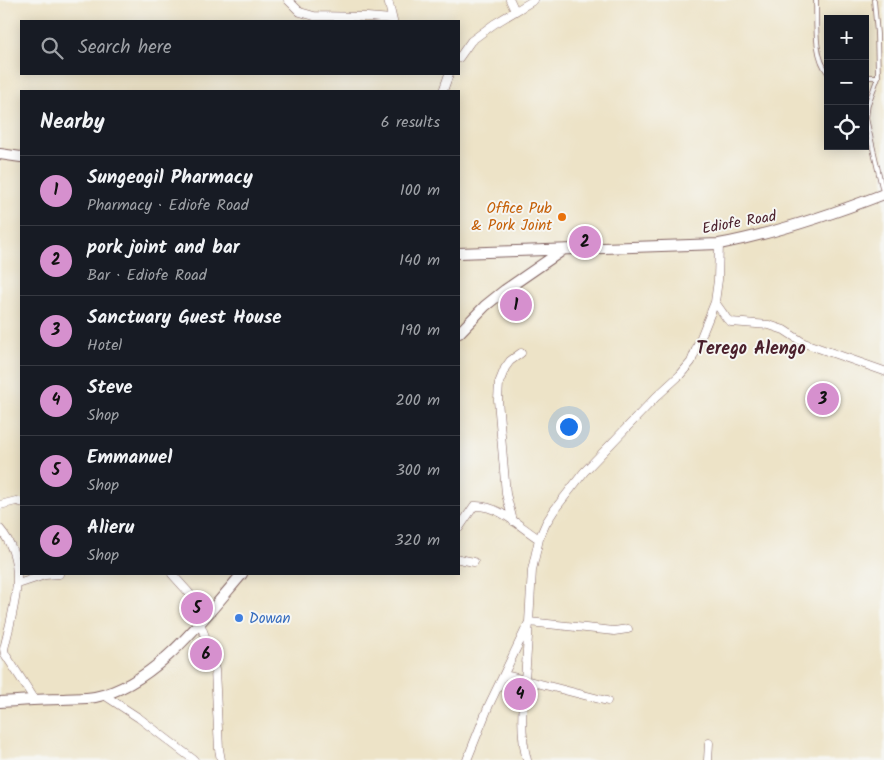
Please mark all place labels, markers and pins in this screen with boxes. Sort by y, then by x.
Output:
place label: Office Pub & Pork Joint [471,197,552,238]
marker: Office Pub & Pork Joint [556,211,568,223]
pin: 2 [569,223,601,261]
pin: 1 [500,286,532,324]
pin: 3 [807,380,839,418]
pin: 5 [181,589,213,627]
place label: Dowan [249,607,291,631]
marker: Dowan [233,612,245,624]
pin: 6 [190,635,222,673]
pin: 4 [504,675,536,713]

